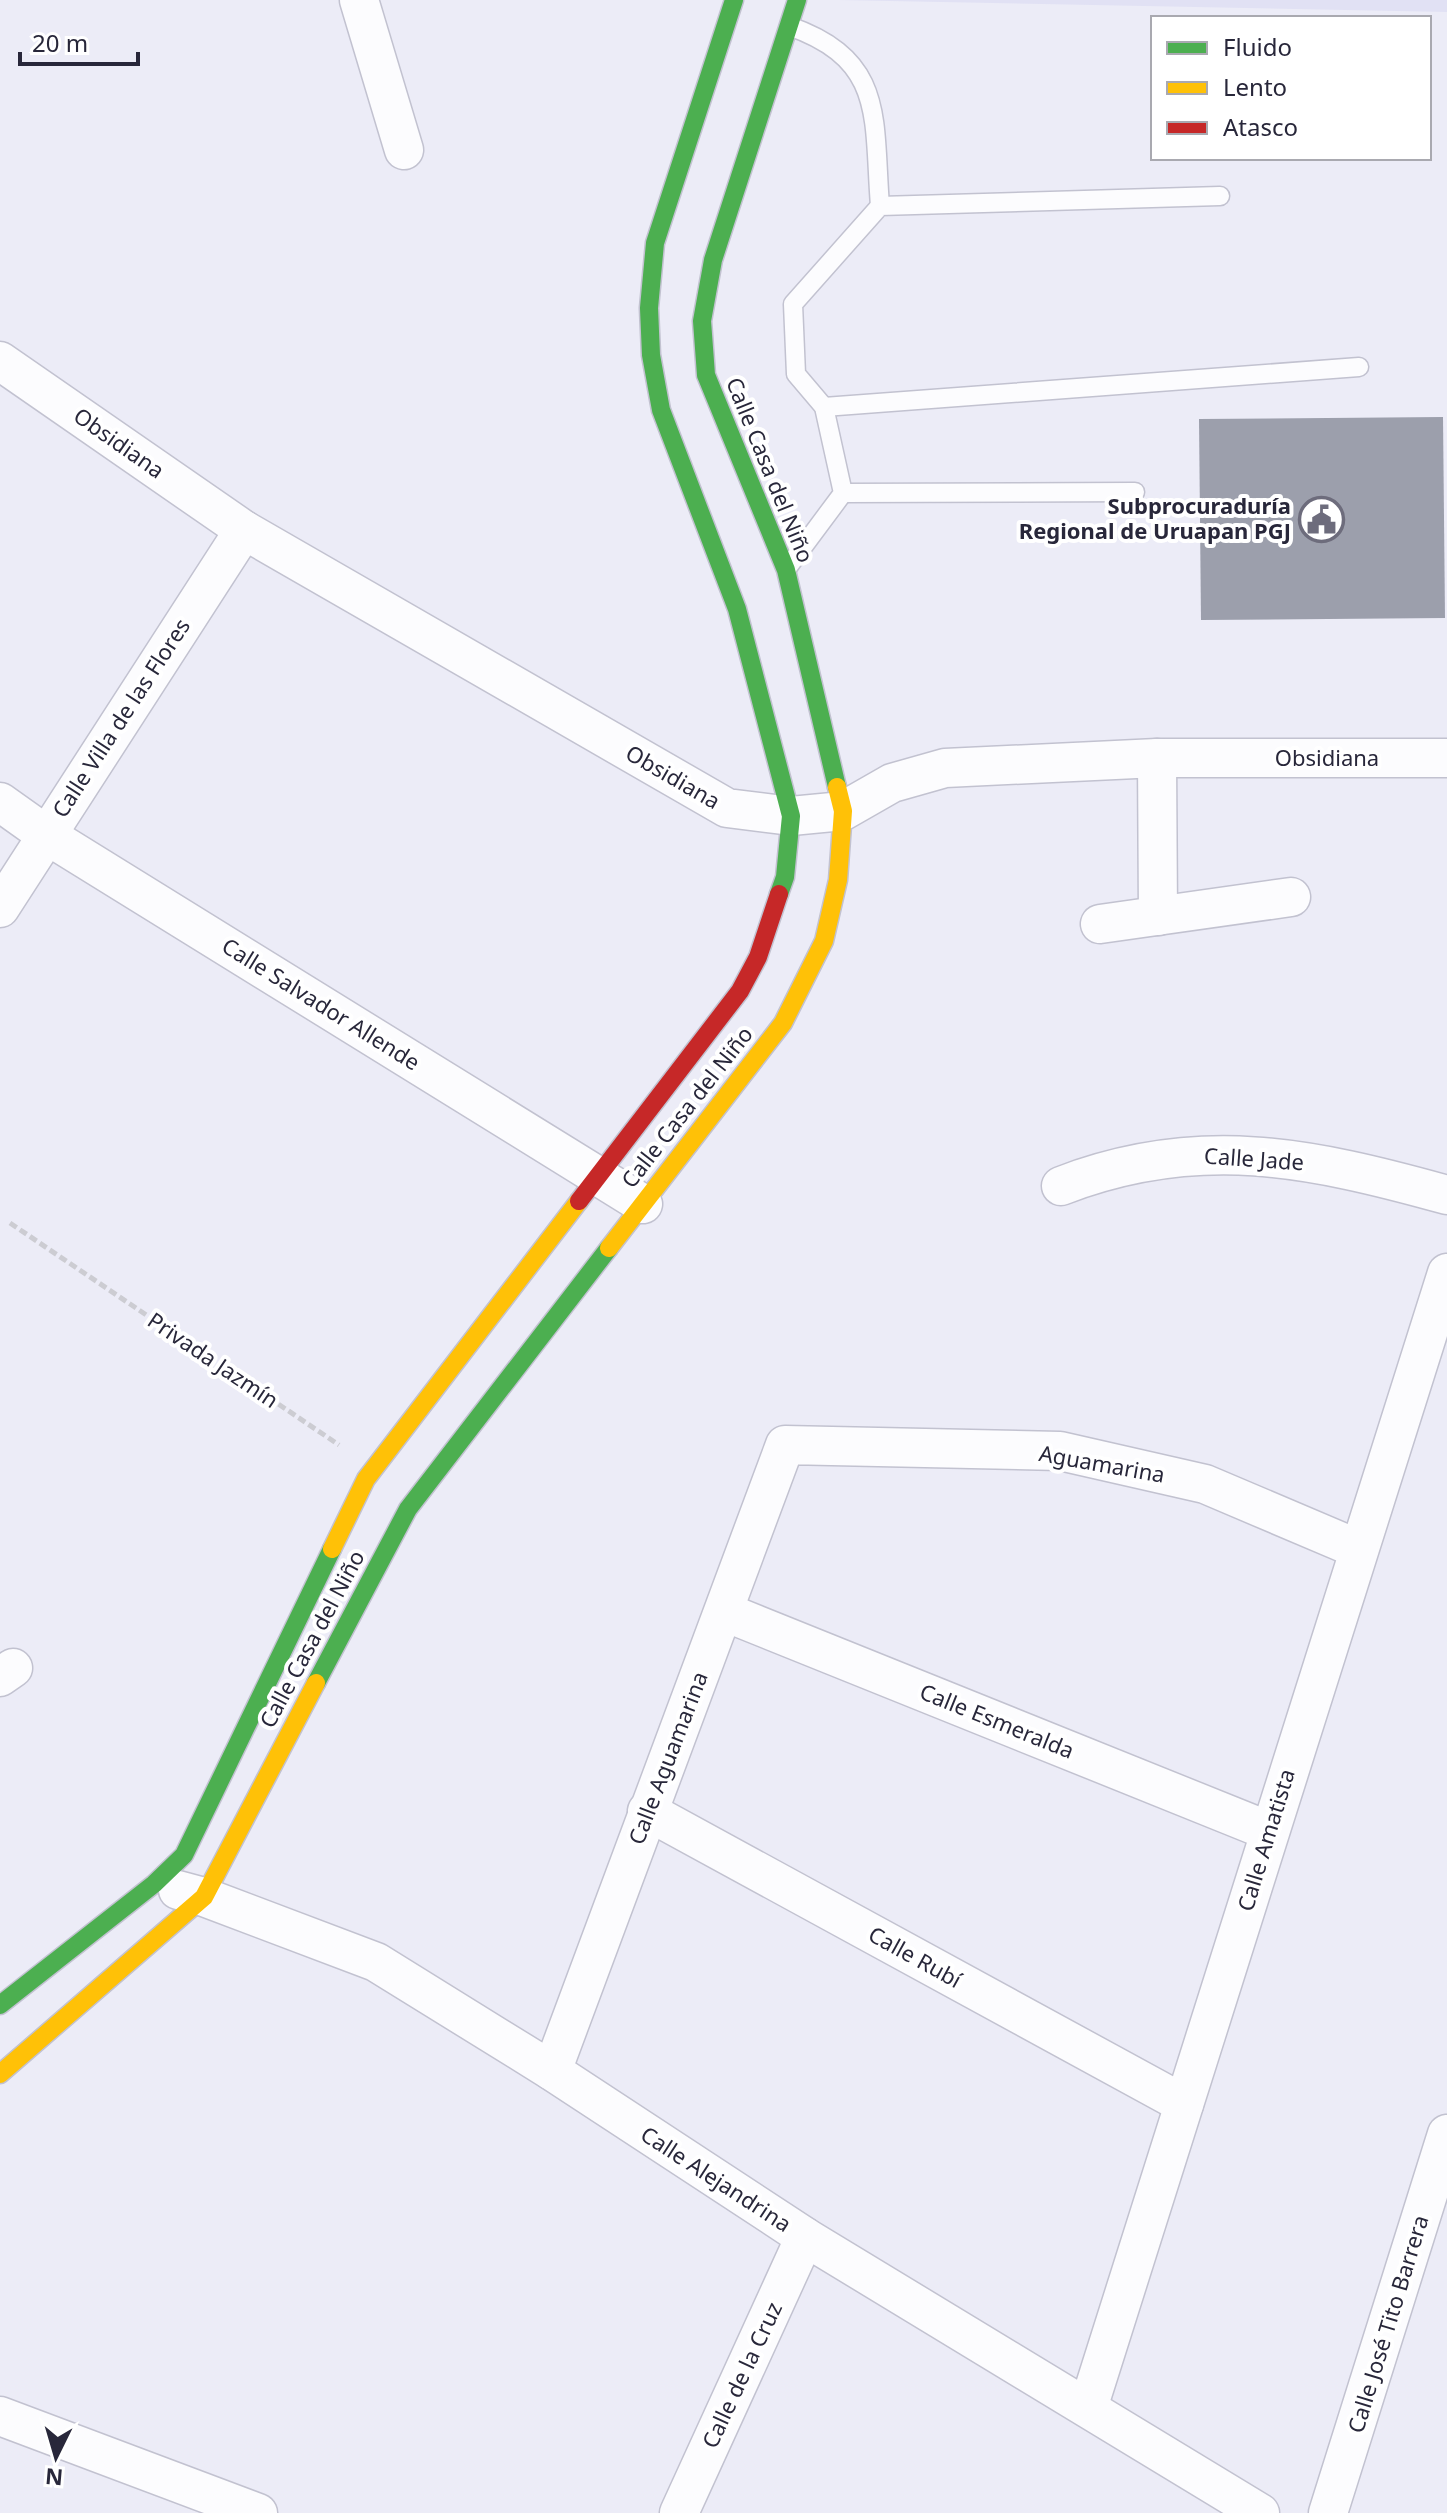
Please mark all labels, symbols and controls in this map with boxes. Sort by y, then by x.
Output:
scale bar [20,16,138,66]
legend [1151,16,1431,160]
text: 20 m [32,26,88,59]
text: Fluido [1223,30,1292,63]
text: Lento [1223,70,1287,103]
text: Atasco [1223,110,1298,143]
street label: Calle Casa del Niño [720,373,822,567]
street label: Obsidiana [68,400,171,484]
place label: Subprocuraduría Regional de Uruapan PGJ [1019,490,1291,545]
public building icon: Subprocuraduría Regional de Uruapan PGJ [1298,495,1346,543]
street label: Calle Villa de las Flores [44,612,196,823]
street label: Obsidiana [621,737,726,815]
street label: Obsidiana [1275,742,1379,772]
street label: Calle Salvador Allende [217,930,426,1076]
street label: Calle Casa del Niño [614,1019,759,1193]
street label: Calle Jade [1203,1140,1305,1176]
street label: Privada Jazmín [142,1304,285,1414]
street label: Aguamarina [1037,1437,1167,1489]
street label: Calle Casa del Niño [252,1544,371,1733]
street label: Calle Aguamarina [620,1667,714,1848]
street label: Calle Esmeralda [916,1675,1079,1765]
street label: Calle Amatista [1229,1765,1301,1914]
street label: Calle Rubí [864,1918,969,1995]
street label: Calle Alejandrina [636,2118,798,2238]
street label: Calle José Tito Barrera [1340,2211,1434,2436]
street label: Calle de la Cruz [694,2297,788,2453]
north arrow [16,2417,96,2497]
text: N [44,2462,64,2494]

